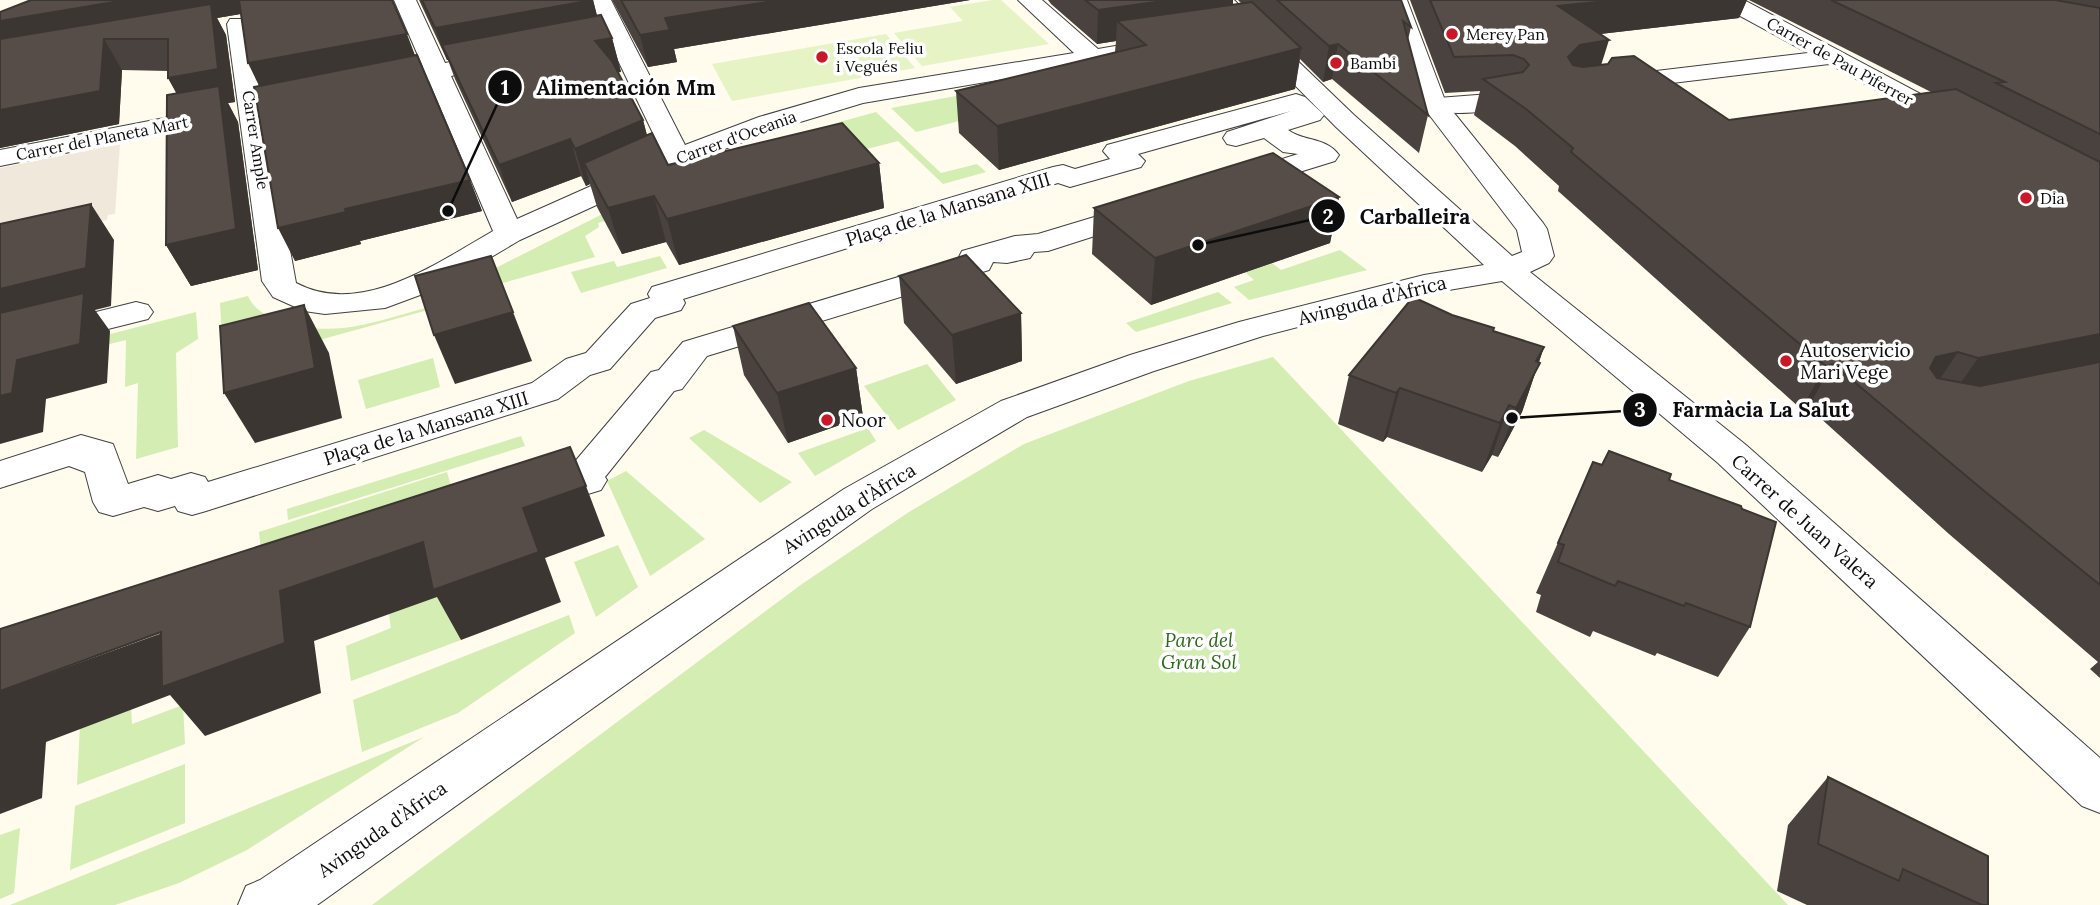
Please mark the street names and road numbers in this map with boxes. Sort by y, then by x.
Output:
street label: Carrer de Pau Piferrer [1763,12,1917,110]
street label: Carrer Ample [238,89,274,191]
street label: Carrer d'Oceania [673,106,799,168]
street label: Carrer del Planeta Mart [14,111,191,165]
street label: Plaça de la Mansana XIII [843,166,1053,252]
street label: Avinguda d'Àfrica [1294,270,1449,330]
street label: Plaça de la Mansana XIII [321,385,531,471]
street label: Carrer de Juan Valera [1727,449,1884,593]
street label: Avinguda d'Àfrica [777,457,920,559]
street label: Avinguda d'Àfrica [312,775,451,883]

